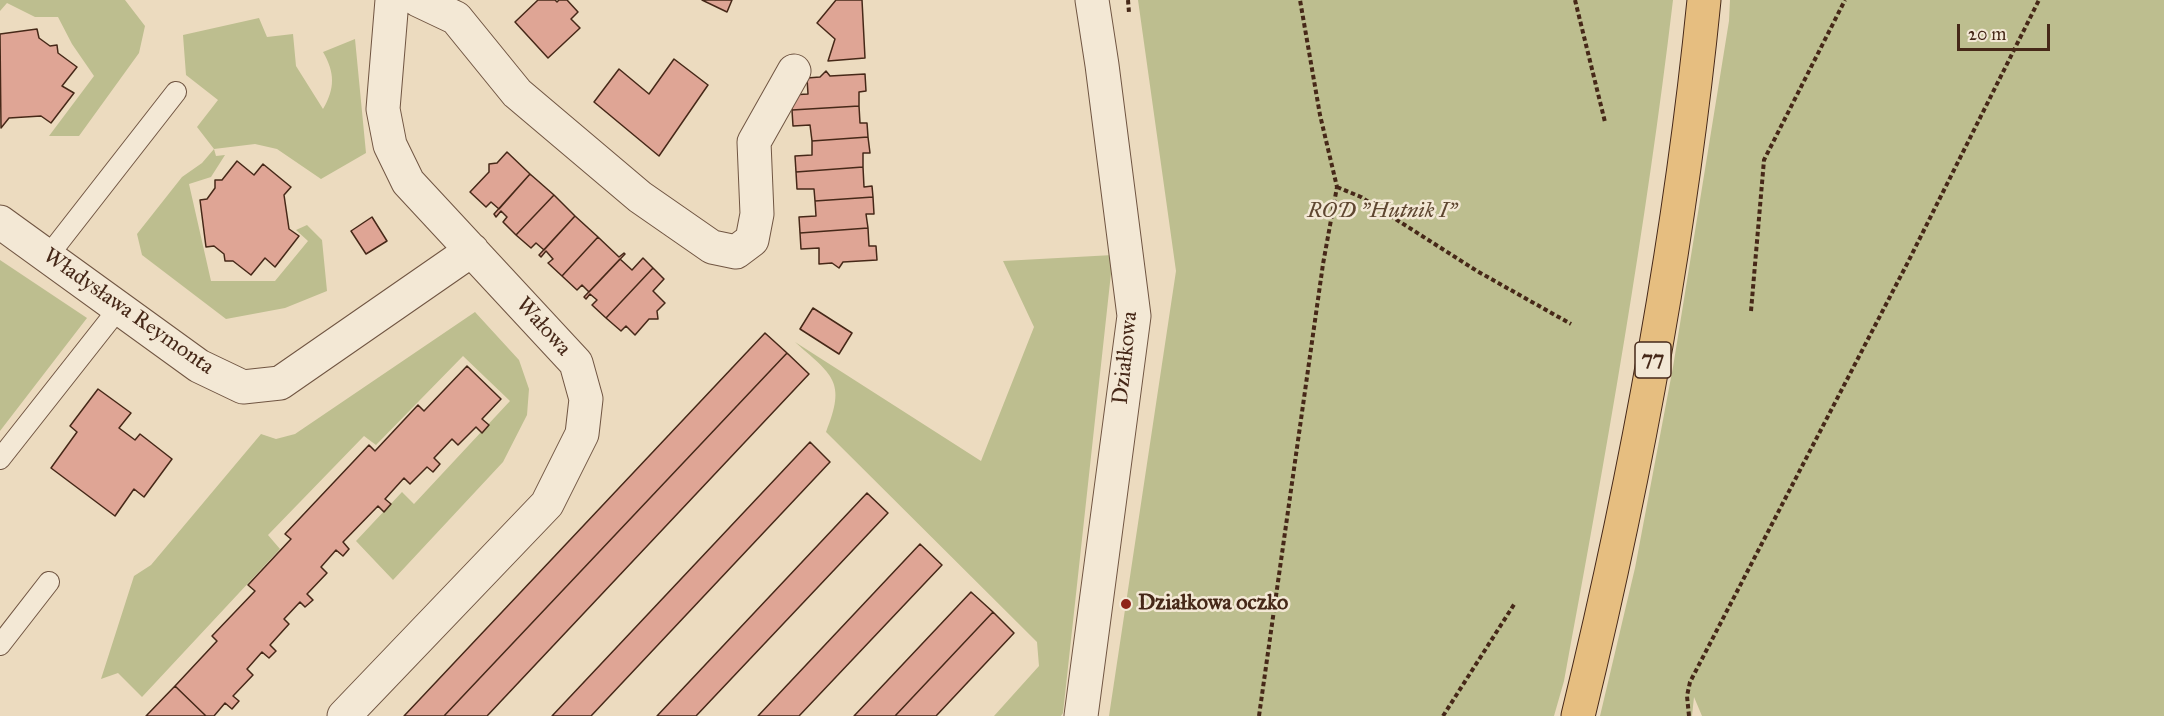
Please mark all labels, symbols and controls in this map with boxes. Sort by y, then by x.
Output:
scale bar [1960,12,2053,50]
text: 20 m [1968,23,2006,45]
park label: ROD "Hutnik I" [1307,199,1457,225]
street label: Władysława Reymonta [37,243,219,381]
street label: Wałowa [510,292,576,362]
street label: Działkowa [1108,310,1144,406]
road number: 77 [1635,342,1671,378]
place label: Działkowa oczko [1138,591,1288,617]
marker: Działkowa oczko [1119,597,1133,611]

